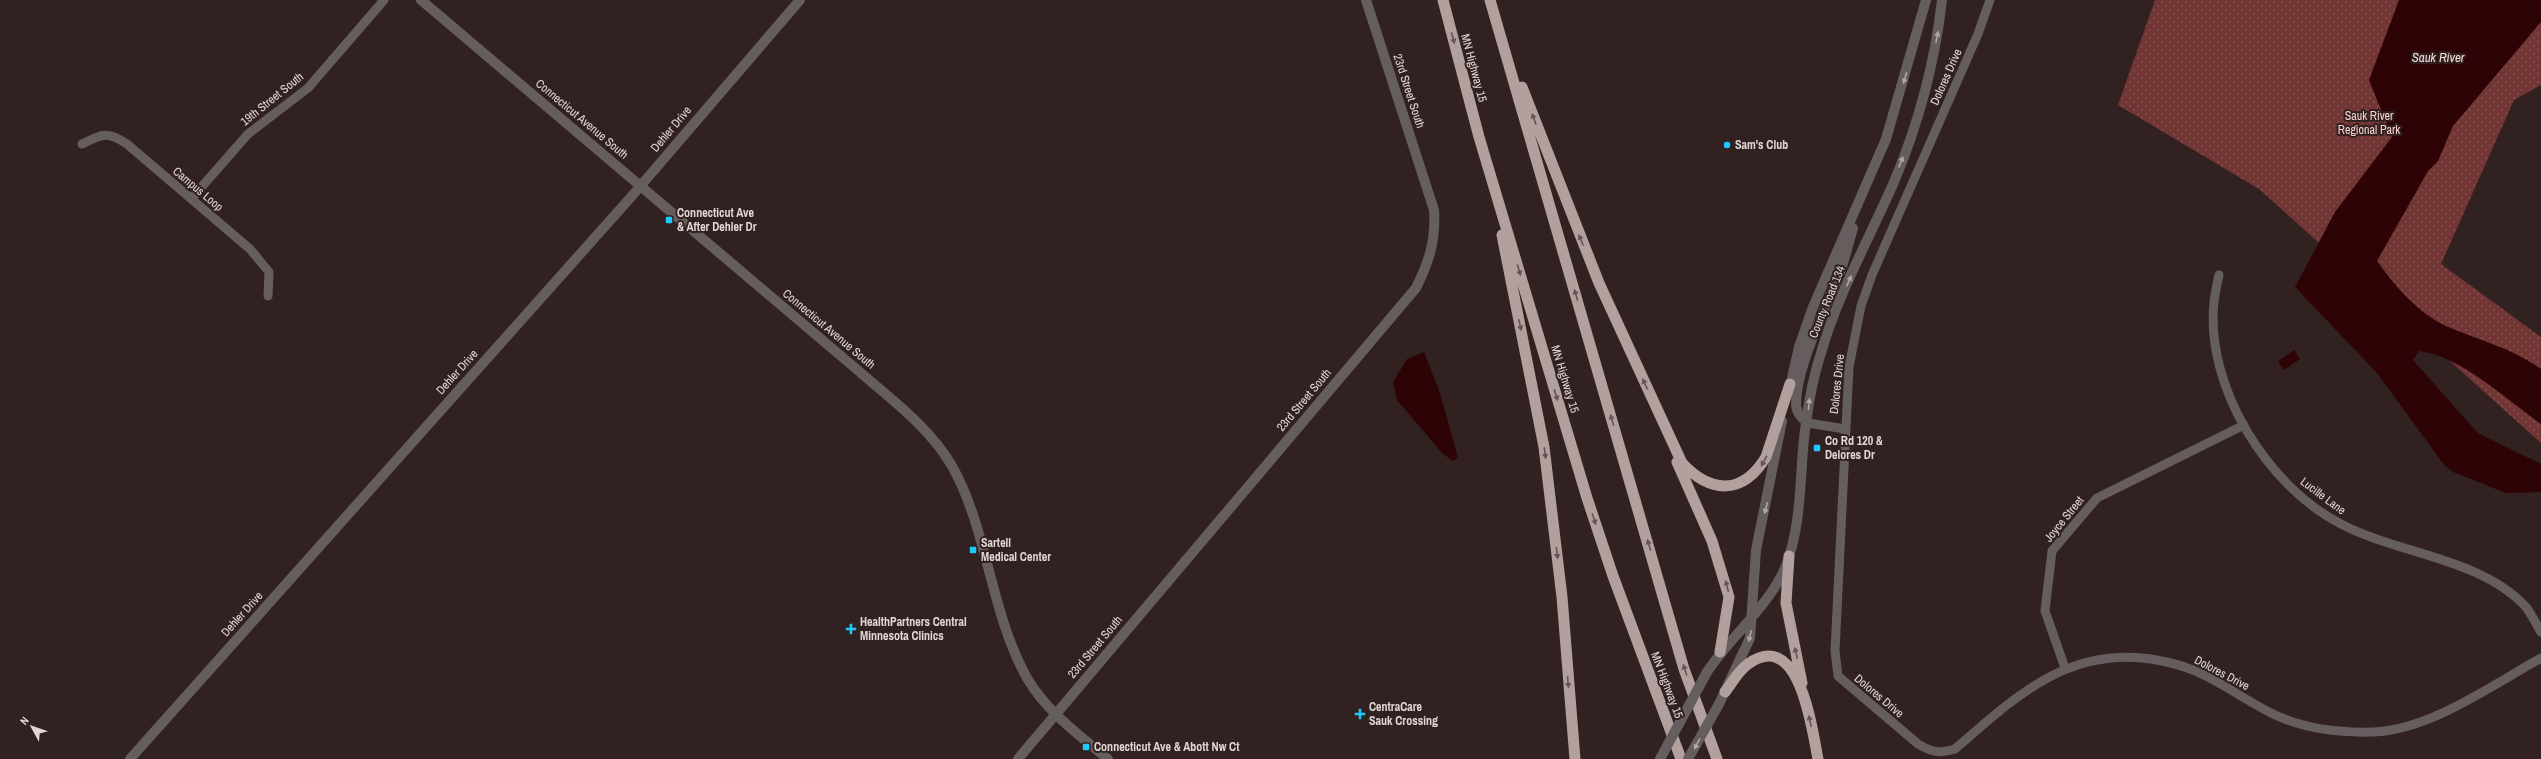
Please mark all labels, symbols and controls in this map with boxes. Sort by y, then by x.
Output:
one-way arrow [1934,31,1940,43]
one-way arrow [1450,32,1456,44]
street label: MN Highway 15 [1457,32,1491,104]
street label: Dolores Drive [1926,46,1966,108]
water label: Sauk River [2412,49,2465,66]
street label: 23rd Street South [1389,52,1429,130]
street label: 19th Street South [237,69,307,129]
one-way arrow [1902,72,1908,84]
street label: Connecticut Avenue South [532,75,632,163]
street label: Dehler Drive [647,103,695,155]
park label: Sauk River Regional Park [2338,108,2400,138]
one-way arrow [1531,112,1537,124]
place label: Sam's Club [1735,137,1788,153]
marker: Sam's Club [1722,140,1732,150]
one-way arrow [1899,156,1905,168]
street label: Campus Loop [169,163,227,215]
place label: Connecticut Ave & After Dehler Dr [677,205,757,235]
marker: Connecticut Ave & After Dehler Dr [664,215,674,225]
one-way arrow [1578,233,1584,245]
street label: County Road 134 [1805,263,1849,341]
one-way arrow [1516,265,1522,277]
one-way arrow [1846,275,1852,287]
street label: Connecticut Avenue South [779,285,879,373]
one-way arrow [1573,289,1579,301]
one-way arrow [1517,319,1523,331]
street label: MN Highway 15 [1547,343,1583,415]
street label: Dehler Drive [433,346,481,398]
street label: Dolores Drive [1826,353,1848,415]
street label: 23rd Street South [1273,365,1335,435]
one-way arrow [1642,379,1648,390]
one-way arrow [1553,389,1559,401]
one-way arrow [1806,398,1813,410]
one-way arrow [1609,414,1615,426]
place label: Co Rd 120 & Delores Dr [1825,433,1883,463]
marker: Co Rd 120 & Delores Dr [1812,443,1822,453]
one-way arrow [1542,447,1548,459]
one-way arrow [1760,455,1767,467]
street label: Lucille Lane [2297,474,2349,518]
street label: Joyce Street [2041,493,2088,545]
one-way arrow [1762,501,1768,514]
one-way arrow [1591,514,1597,526]
place label: Sartell Medical Center [981,535,1051,565]
one-way arrow [1646,539,1652,551]
marker: Sartell Medical Center [968,545,978,555]
one-way arrow [1553,547,1560,559]
one-way arrow [1724,580,1730,592]
street label: Dehler Drive [218,588,266,640]
street label: 23rd Street South [1064,612,1126,682]
place label: HealthPartners Central Minnesota Clinics [860,614,967,644]
marker: HealthPartners Central Minnesota Clinics [845,623,857,635]
one-way arrow [1747,630,1753,642]
one-way arrow [1793,647,1799,659]
street label: MN Highway 15 [1647,649,1687,721]
street label: Dolores Drive [2192,652,2252,694]
one-way arrow [1681,663,1687,675]
street label: Dolores Drive [1851,671,1907,721]
one-way arrow [1565,676,1572,688]
place label: CentraCare Sauk Crossing [1369,699,1438,729]
north arrow [12,707,52,747]
marker: CentraCare Sauk Crossing [1354,708,1366,720]
text: N [17,714,32,728]
one-way arrow [1806,715,1812,727]
one-way arrow [1693,738,1700,749]
place label: Connecticut Ave & Abott Nw Ct [1094,739,1240,755]
marker: Connecticut Ave & Abott Nw Ct [1081,742,1091,752]

